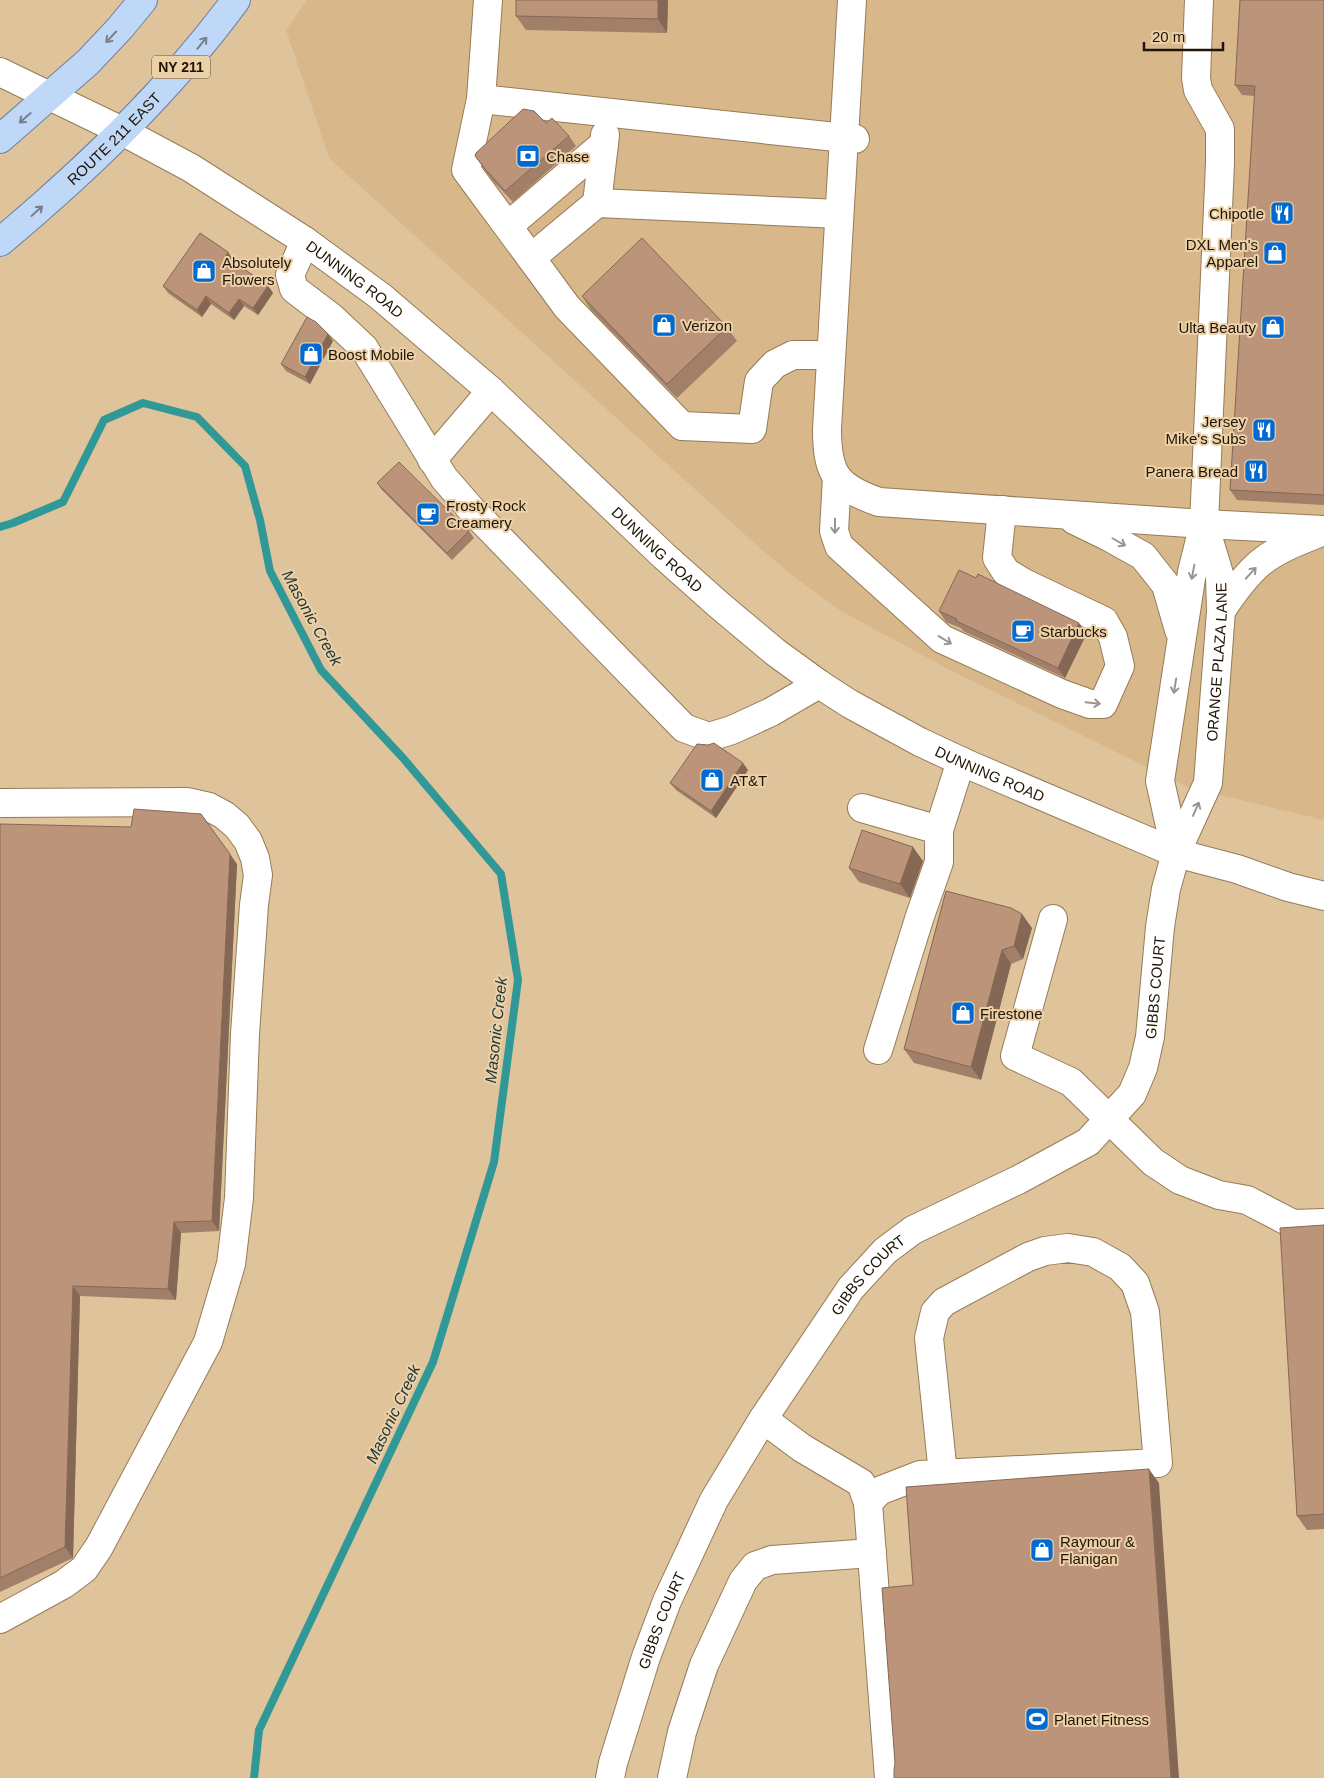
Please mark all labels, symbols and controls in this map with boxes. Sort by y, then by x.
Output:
scale bar [1144,20,1223,52]
text: 20 m [1152,28,1185,45]
one-way arrow [105,31,117,43]
one-way arrow [197,37,208,50]
road number: NY 211 [152,56,210,78]
street label: ROUTE 211 EAST [64,89,164,188]
one-way arrow [19,112,32,123]
bank icon: Chase [515,143,541,169]
place label: Chase [546,148,589,165]
restaurant icon: Chipotle [1269,200,1295,226]
one-way arrow [30,205,43,216]
place label: Chipotle [1209,205,1264,222]
place label: DXL Men's Apparel [1186,236,1258,270]
street label: DUNNING ROAD [303,237,407,321]
shop icon: DXL Men's Apparel [1262,240,1288,266]
place label: Absolutely Flowers [222,254,292,288]
shop icon: Absolutely Flowers [191,258,217,284]
shop icon: Verizon [651,312,677,338]
shop icon: Ulta Beauty [1260,314,1286,340]
place label: Verizon [682,317,732,334]
place label: Ulta Beauty [1178,319,1256,336]
shop icon: Boost Mobile [298,341,324,367]
place label: Boost Mobile [328,346,415,363]
place label: Jersey Mike's Subs [1166,413,1246,447]
restaurant icon: Jersey Mike's Subs [1251,417,1277,443]
restaurant icon: Panera Bread [1243,458,1269,484]
place label: Panera Bread [1145,463,1238,480]
place label: Frosty Rock Creamery [446,497,527,531]
cafe icon: Frosty Rock Creamery [415,501,441,527]
street label: DUNNING ROAD [609,503,707,595]
one-way arrow [830,517,840,533]
one-way arrow [1111,538,1125,548]
one-way arrow [1187,564,1197,580]
water label: Masonic Creek [279,567,346,670]
one-way arrow [1245,567,1257,580]
street label: ORANGE PLAZA LANE [1203,582,1230,742]
cafe icon: Starbucks [1010,618,1036,644]
place label: Starbucks [1040,623,1107,640]
one-way arrow [937,635,951,645]
one-way arrow [1170,677,1180,693]
one-way arrow [1085,698,1101,708]
street label: DUNNING ROAD [933,742,1048,805]
shop icon: AT&T [699,767,725,793]
place label: AT&T [730,772,767,789]
one-way arrow [1192,802,1202,817]
street label: GIBBS COURT [1141,935,1168,1040]
water label: Masonic Creek [482,975,510,1084]
shop icon: Firestone [950,1000,976,1026]
place label: Firestone [980,1005,1043,1022]
street label: GIBBS COURT [827,1231,908,1318]
water label: Masonic Creek [363,1361,424,1466]
place label: Raymour & Flanigan [1060,1533,1135,1567]
shop icon: Raymour & Flanigan [1029,1537,1055,1563]
street label: GIBBS COURT [634,1569,688,1671]
sports icon: Planet Fitness [1024,1706,1050,1732]
place label: Planet Fitness [1054,1711,1149,1728]

